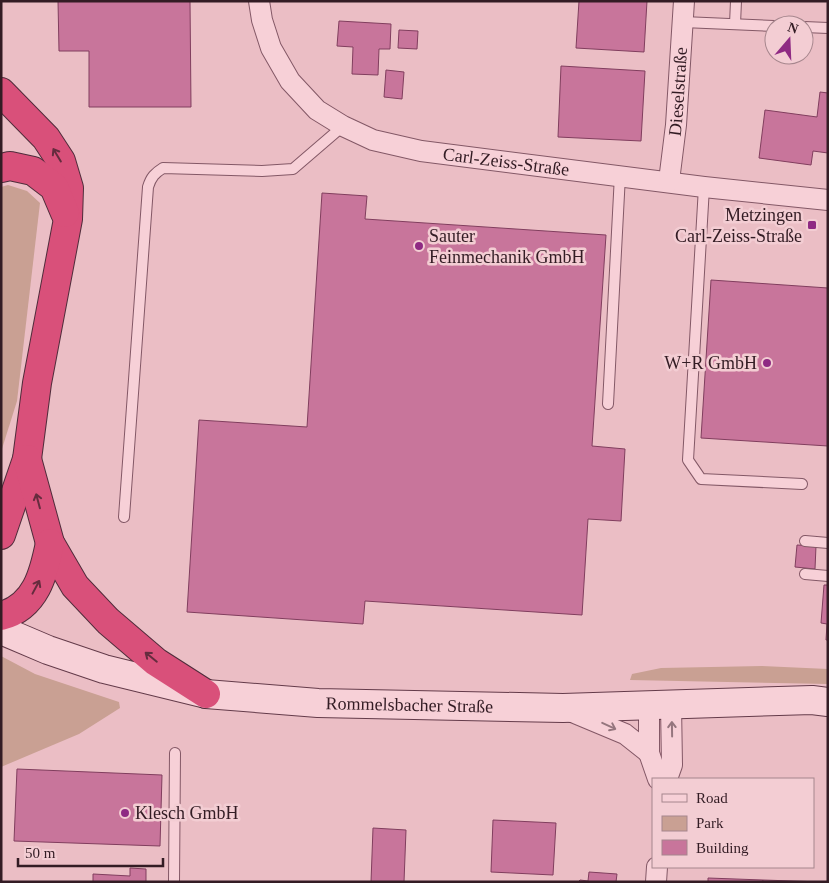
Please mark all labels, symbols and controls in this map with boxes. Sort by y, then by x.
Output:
north arrow [764,15,814,65]
text: N [786,19,800,37]
street label: Dieselstraße [665,46,691,137]
street label: Carl-Zeiss-Straße [442,144,570,180]
one-way arrow [52,149,62,163]
place label: Metzingen Carl-Zeiss-Straße [675,205,802,246]
marker: Metzingen Carl-Zeiss-Straße [806,219,818,231]
place label: Sauter Feinmechanik GmbH [429,226,584,267]
marker: Sauter Feinmechanik GmbH [413,240,425,252]
place label: W+R GmbH [664,353,757,373]
marker: W+R GmbH [761,357,773,369]
one-way arrow [33,494,43,510]
one-way arrow [32,581,42,595]
one-way arrow [145,652,158,663]
street label: Rommelsbacher Straße [325,693,493,717]
one-way arrow [667,721,677,738]
one-way arrow [601,722,616,732]
legend [652,778,814,868]
text: Road [696,790,728,806]
place label: Klesch GmbH [135,803,238,823]
marker: Klesch GmbH [119,807,131,819]
text: Park [696,815,724,831]
scale bar [18,836,162,868]
text: Building [696,840,749,856]
text: 50 m [25,845,56,861]

